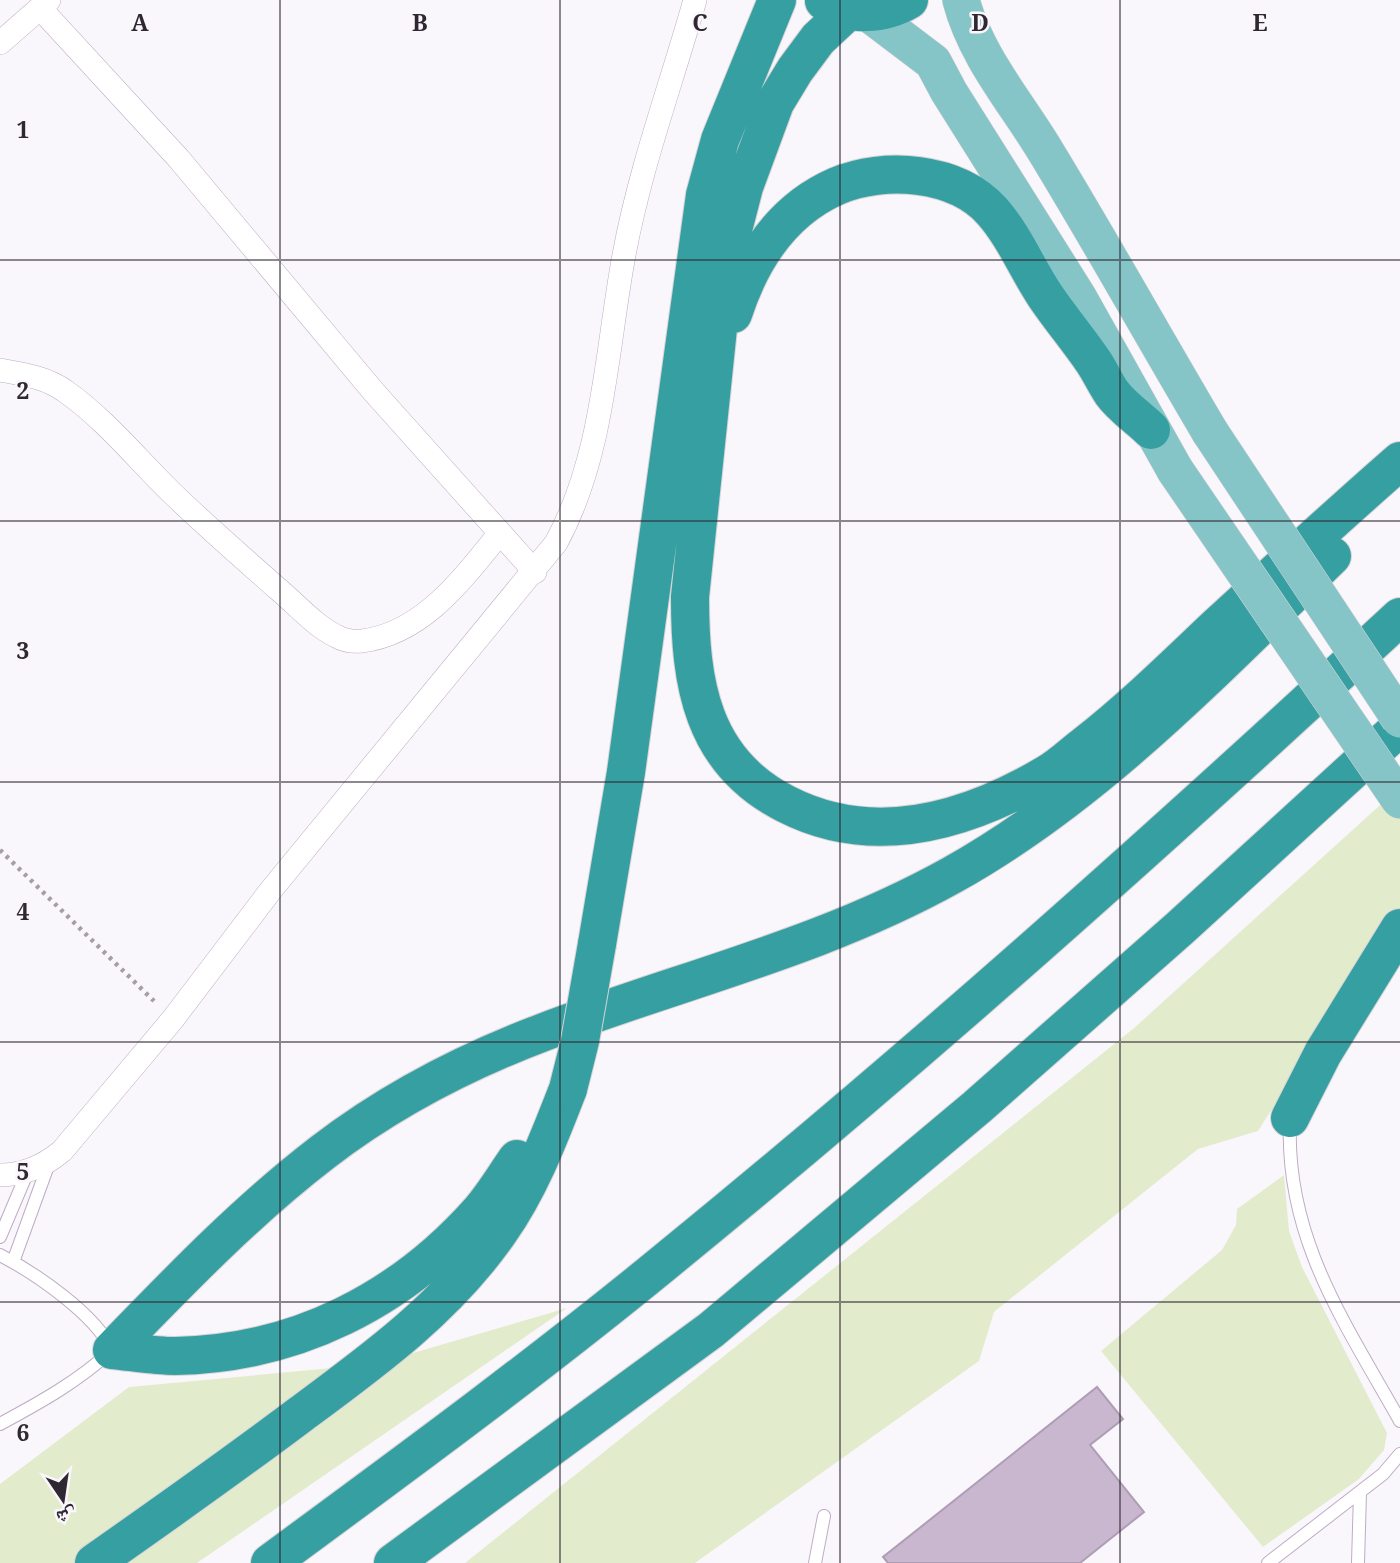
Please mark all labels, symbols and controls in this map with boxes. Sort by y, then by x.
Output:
text: A [131,6,149,46]
text: B [412,6,428,46]
text: C [692,6,708,46]
text: D [971,6,989,46]
text: E [1252,6,1268,46]
text: 1 [17,113,29,153]
text: 2 [17,374,29,414]
text: 3 [17,634,29,674]
text: 4 [17,895,30,935]
text: 5 [17,1155,29,1195]
text: 6 [17,1416,30,1456]
north arrow [28,1465,98,1535]
text: ش [53,1496,80,1531]

